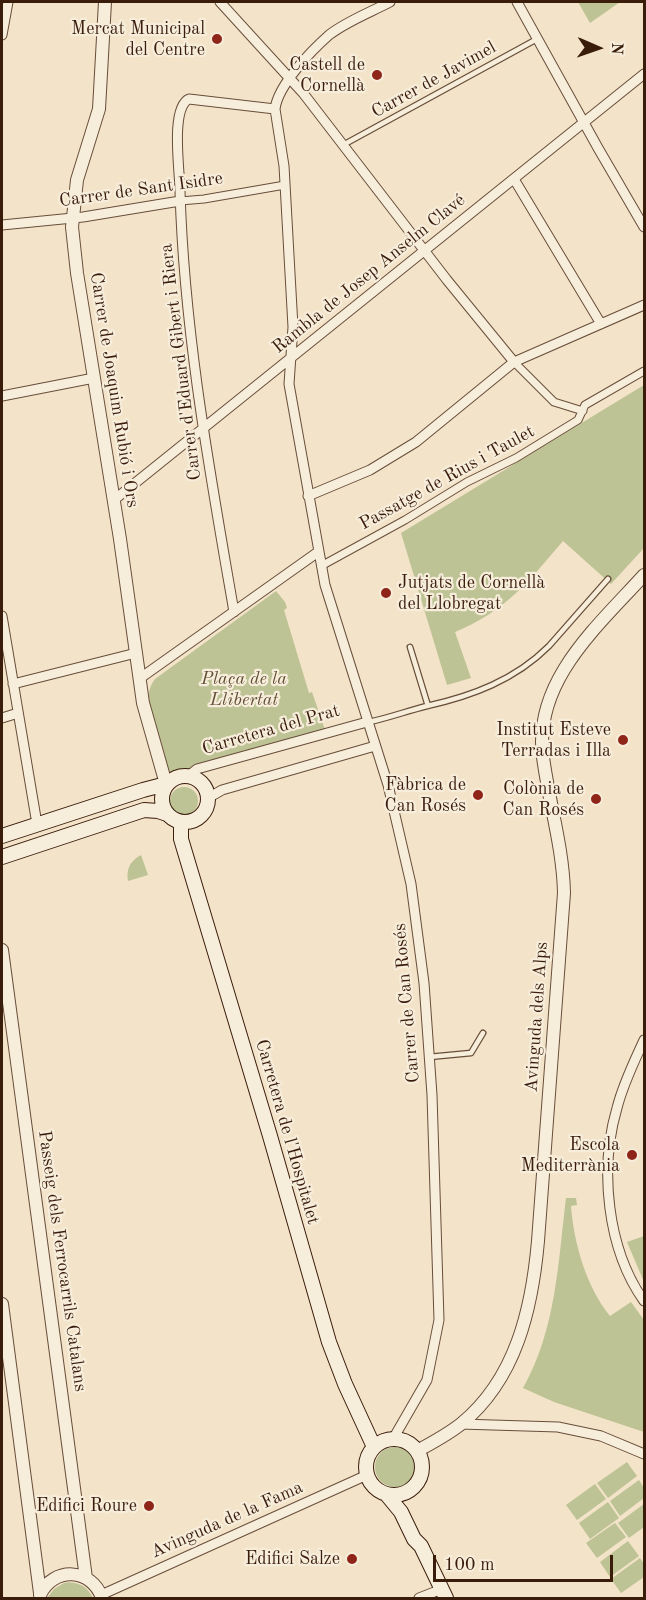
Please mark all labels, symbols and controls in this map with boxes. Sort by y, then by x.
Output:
place label: Mercat Municipal del Centre [71,18,205,60]
north arrow [568,18,628,78]
marker: Mercat Municipal del Centre [210,32,224,46]
street label: Carrer de Javimel [368,37,500,123]
text: N [608,42,624,55]
place label: Castell de Cornellà [289,54,365,97]
marker: Castell de Cornellà [370,68,384,82]
street label: Carrer de Sant Isidre [58,168,224,212]
street label: Rambla de Josep Anselm Clavé [268,190,470,358]
street label: Carrer d'Eduard Gibert i Riera [156,242,206,482]
street label: Carrer de Joaquim Rubió i Ors [85,271,143,509]
street label: Passatge de Rius i Taulet [356,421,538,535]
place label: Jutjats de Cornellà del Llobregat [398,572,545,614]
marker: Jutjats de Cornellà del Llobregat [379,586,393,600]
park label: Plaça de la Llibertat [201,668,287,710]
street label: Carretera del Prat [200,700,342,760]
place label: Institut Esteve Terradas i Illa [496,719,611,762]
marker: Institut Esteve Terradas i Illa [616,733,630,747]
place label: Fàbrica de Can Rosés [385,774,466,816]
place label: Colònia de Can Rosés [503,778,584,820]
marker: Fàbrica de Can Rosés [471,788,485,802]
marker: Colònia de Can Rosés [589,792,603,806]
street label: Carrer de Can Rosés [389,922,425,1084]
street label: Avinguda dels Alps [521,941,553,1093]
street label: Carretera de l'Hospitalet [250,1037,324,1227]
street label: Passeig dels Ferrocarrils Catalans [33,1129,91,1393]
place label: Escola Mediterrània [521,1134,620,1176]
marker: Escola Mediterrània [625,1148,639,1162]
street label: Avinguda de la Fama [148,1477,306,1563]
place label: Edifici Roure [36,1495,137,1517]
marker: Edifici Roure [142,1499,156,1513]
scale bar [436,1543,616,1581]
place label: Edifici Salze [245,1548,340,1570]
marker: Edifici Salze [345,1552,359,1566]
text: 100 m [444,1556,495,1574]

